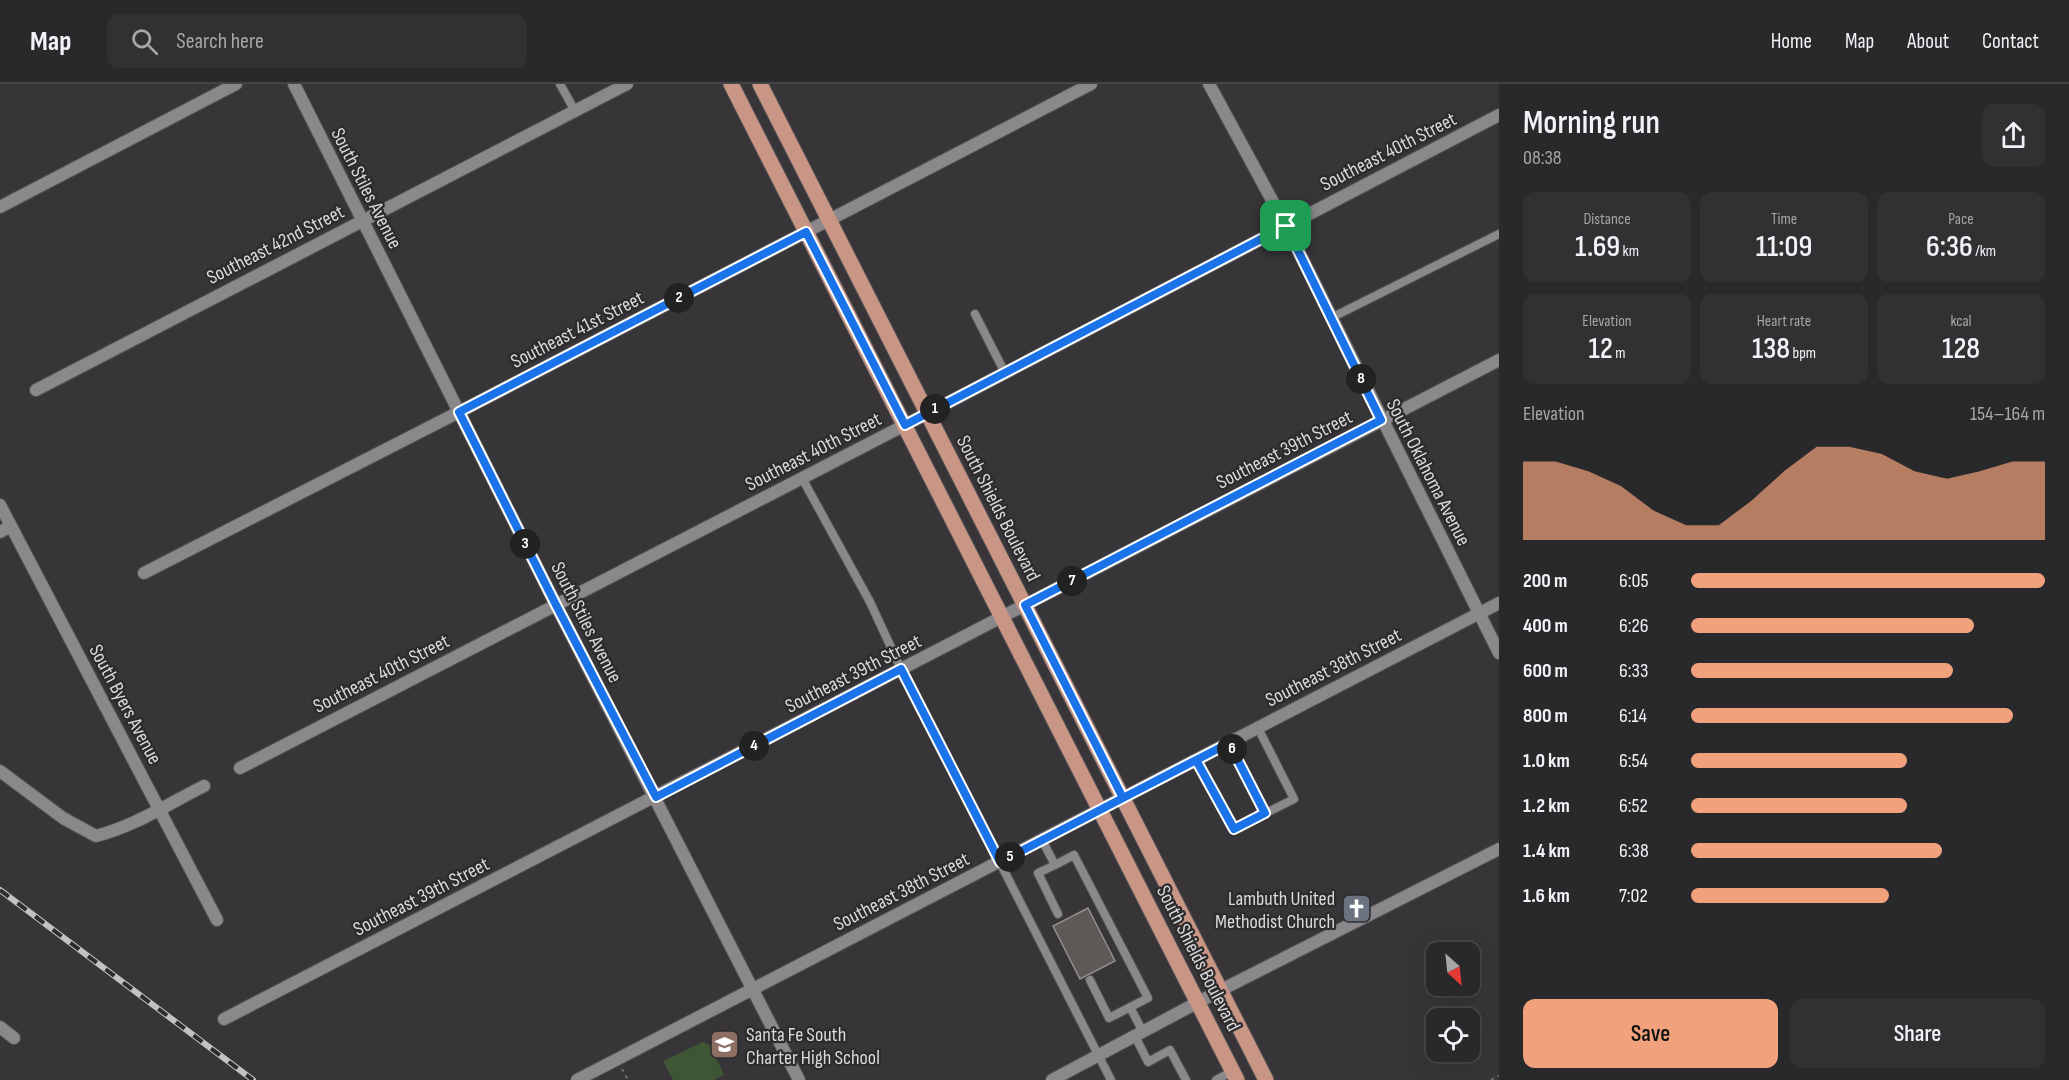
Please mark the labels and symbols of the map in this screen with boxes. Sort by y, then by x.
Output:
street label: Southeast 40th Street [1316,107,1460,196]
street label: South Stiles Avenue [325,124,407,253]
street label: Southeast 42nd Street [203,200,348,290]
pin [1260,200,1311,251]
pin: 2 [664,283,694,313]
street label: Southeast 41st Street [507,286,648,374]
pin: 8 [1346,364,1376,394]
pin: 1 [920,394,950,424]
street label: South Oklahoma Avenue [1381,395,1475,550]
street label: Southeast 39th Street [1212,405,1357,495]
street label: Southeast 40th Street [741,407,885,496]
street label: South Shields Boulevard [951,432,1045,585]
pin: 3 [510,529,540,559]
street label: South Stiles Avenue [545,558,627,687]
pin: 7 [1057,566,1087,596]
street label: Southeast 38th Street [1262,623,1405,712]
street label: Southeast 40th Street [309,629,453,718]
street label: Southeast 39th Street [781,629,926,719]
street label: South Byers Avenue [84,641,167,768]
pin: 4 [739,731,769,761]
pin: 6 [1217,734,1247,764]
pin: 5 [995,842,1025,872]
street label: Southeast 38th Street [830,847,973,936]
street label: Southeast 39th Street [349,852,494,942]
street label: South Shields Boulevard [1151,882,1245,1035]
place label: Lambuth United Methodist Church [1215,887,1335,934]
church icon: Lambuth United Methodist Church [1340,893,1372,925]
north arrow [1426,942,1480,996]
place label: Santa Fe South Charter High School [746,1023,880,1070]
school or university icon: Santa Fe South Charter High School [709,1029,741,1061]

